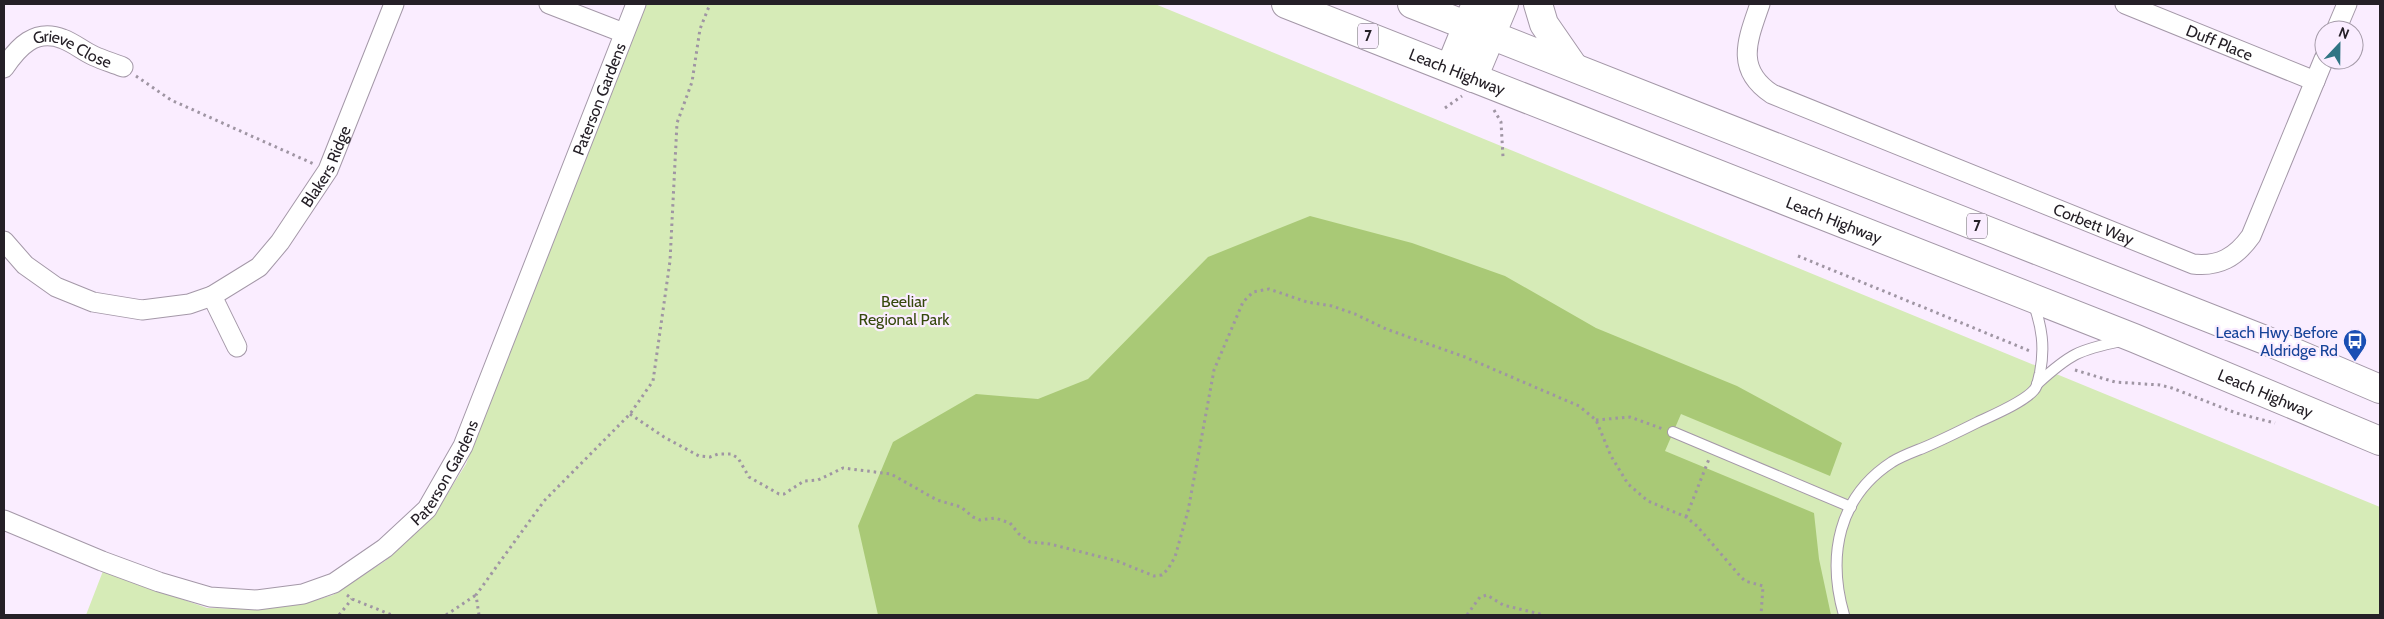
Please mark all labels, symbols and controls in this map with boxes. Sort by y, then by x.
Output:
north arrow [2314,20,2364,70]
street label: Duff Place [2183,21,2255,65]
text: N [2336,23,2352,43]
road number: 7 [1358,24,1378,48]
street label: Grieve Close [31,27,114,72]
street label: Paterson Gardens [569,40,630,158]
street label: Leach Highway [1406,44,1508,99]
street label: Blakers Ridge [297,123,355,211]
street label: Leach Highway [1783,193,1884,248]
street label: Corbett Way [2051,200,2137,249]
road number: 7 [1967,214,1987,238]
park label: Beeliar Regional Park [859,292,950,329]
place label: Leach Hwy Before Aldridge Rd [2216,323,2338,360]
bus stop icon: Leach Hwy Before Aldridge Rd [2342,328,2368,362]
street label: Leach Highway [2215,365,2316,422]
street label: Paterson Gardens [407,417,482,529]

